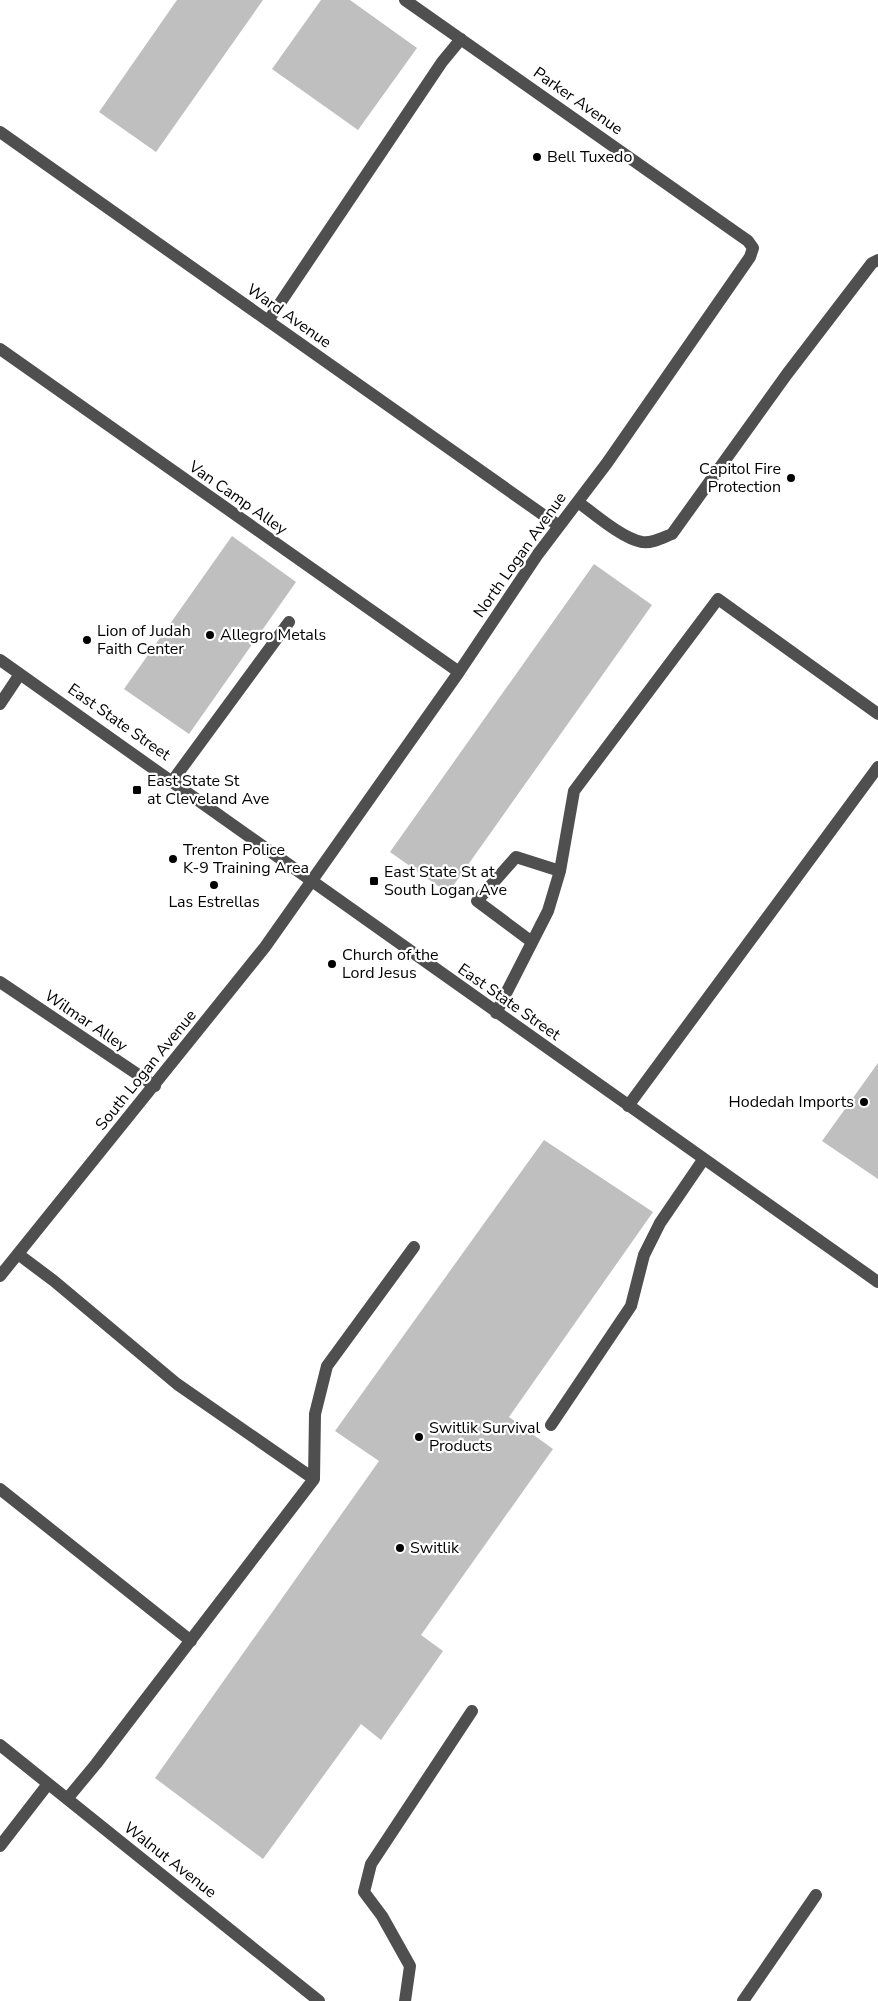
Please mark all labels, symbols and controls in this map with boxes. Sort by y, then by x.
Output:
street label: Parker Avenue [529,62,627,140]
place label: Bell Tuxedo [547,146,632,168]
marker: Bell Tuxedo [531,151,543,163]
street label: Ward Avenue [242,279,336,353]
street label: Van Camp Alley [184,455,292,541]
place label: Capitol Fire Protection [699,458,781,498]
marker: Capitol Fire Protection [785,472,797,484]
street label: North Logan Avenue [468,488,572,622]
place label: Lion of Judah Faith Center [97,620,191,660]
place label: Allegro Metals [220,624,326,646]
marker: Allegro Metals [204,629,216,641]
marker: Lion of Judah Faith Center [81,634,93,646]
street label: East State Street [63,678,175,766]
place label: East State St at Cleveland Ave [147,770,269,810]
marker: East State St at Cleveland Ave [131,784,143,796]
place label: Trenton Police K-9 Training Area [183,839,309,879]
marker: Trenton Police K-9 Training Area [167,853,179,865]
place label: East State St at South Logan Ave [384,861,507,901]
marker: East State St at South Logan Ave [368,875,380,887]
marker: Las Estrellas [208,879,220,891]
place label: Las Estrellas [168,891,260,913]
place label: Church of the Lord Jesus [342,944,439,984]
marker: Church of the Lord Jesus [326,958,338,970]
street label: East State Street [453,958,565,1046]
street label: Wilmar Alley [40,985,132,1057]
street label: South Logan Avenue [90,1005,202,1135]
place label: Hodedah Imports [729,1091,854,1113]
marker: Hodedah Imports [858,1096,870,1108]
place label: Switlik Survival Products [429,1417,541,1457]
marker: Switlik Survival Products [413,1431,425,1443]
place label: Switlik [410,1537,460,1559]
marker: Switlik [394,1542,406,1554]
street label: Walnut Avenue [119,1817,221,1903]

